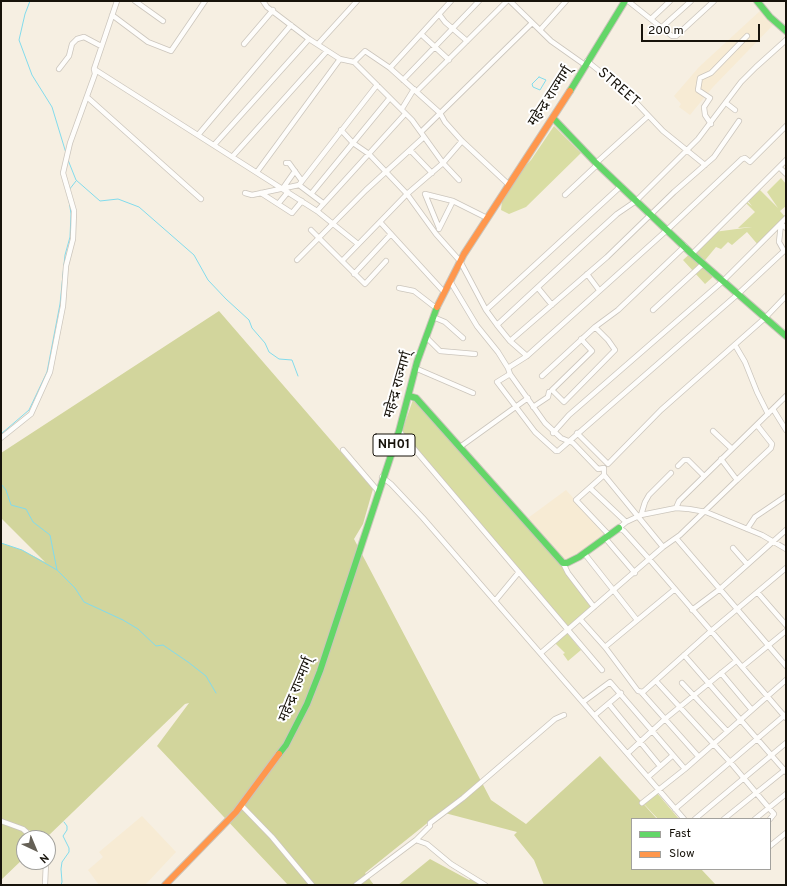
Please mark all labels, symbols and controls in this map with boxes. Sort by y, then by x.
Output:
scale bar [643,16,762,42]
text: 200 m [648,23,684,39]
street label: महेन्द्र राज्मार्ग् [525,64,577,130]
street label: STREET [593,65,643,111]
street label: महेन्द्र राज्मार्ग् [382,350,416,420]
road number: NH01 [373,434,415,456]
street label: महेन्द्र राज्मार्ग् [276,655,318,725]
legend [631,818,771,870]
text: Fast [669,826,691,842]
north arrow [16,830,56,870]
text: Slow [669,846,695,862]
text: N [36,850,51,866]

